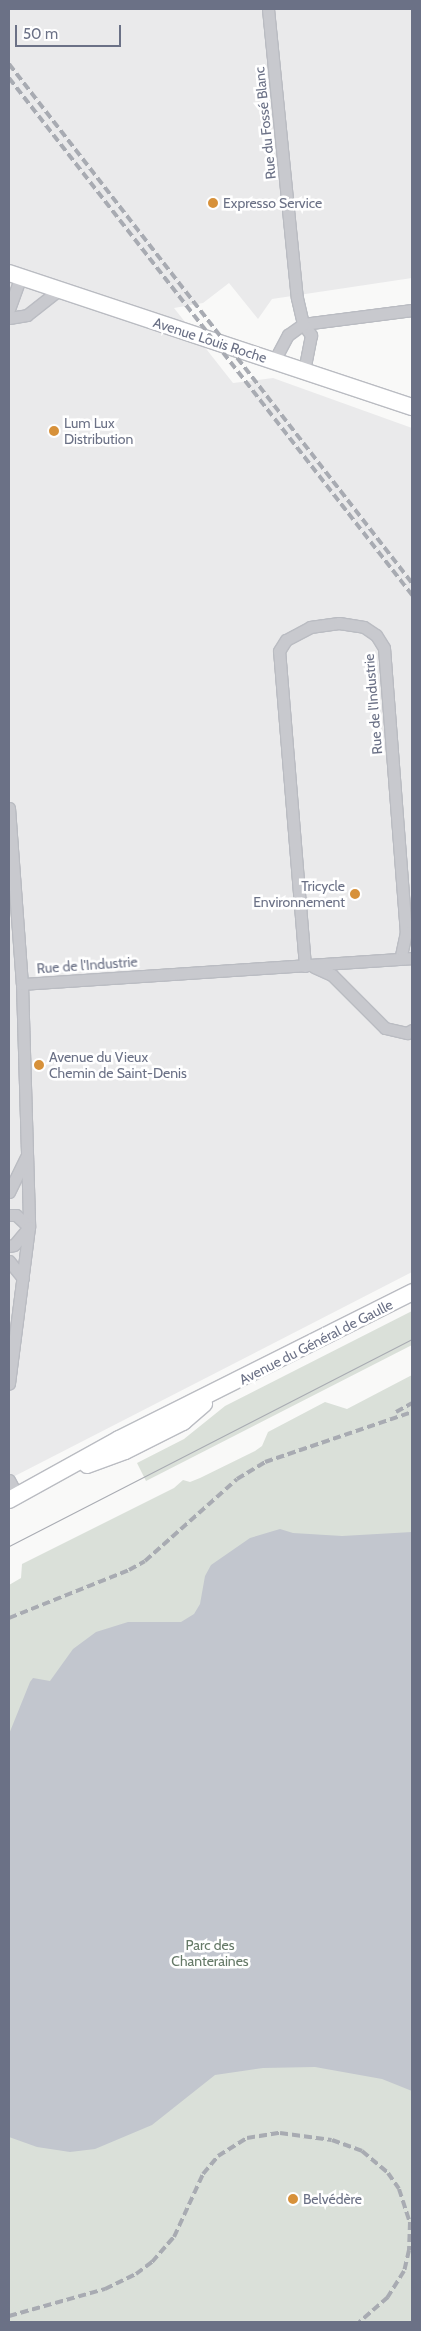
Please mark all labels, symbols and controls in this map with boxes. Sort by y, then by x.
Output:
scale bar [18,15,124,47]
text: 50 m [23,25,58,43]
street label: Rue du Fossé Blanc [251,66,279,180]
place label: Expresso Service [223,195,322,211]
marker: Expresso Service [207,197,219,209]
street label: Avenue Louis Roche [151,314,269,366]
place label: Lum Lux Distribution [64,415,133,448]
marker: Lum Lux Distribution [48,425,60,437]
street label: Rue de l'Industrie [360,653,386,755]
place label: Tricycle Environnement [253,878,345,910]
marker: Tricycle Environnement [349,888,361,900]
street label: Rue de l'Industrie [36,953,138,977]
place label: Avenue du Vieux Chemin de Saint-Denis [49,1049,187,1082]
marker: Avenue du Vieux Chemin de Saint-Denis [33,1059,45,1071]
street label: Avenue du Général de Gaulle [236,1296,396,1388]
park label: Parc des Chanteraines [171,1937,249,1970]
place label: Belvédère [303,2191,362,2207]
marker: Belvédère [287,2193,299,2205]

